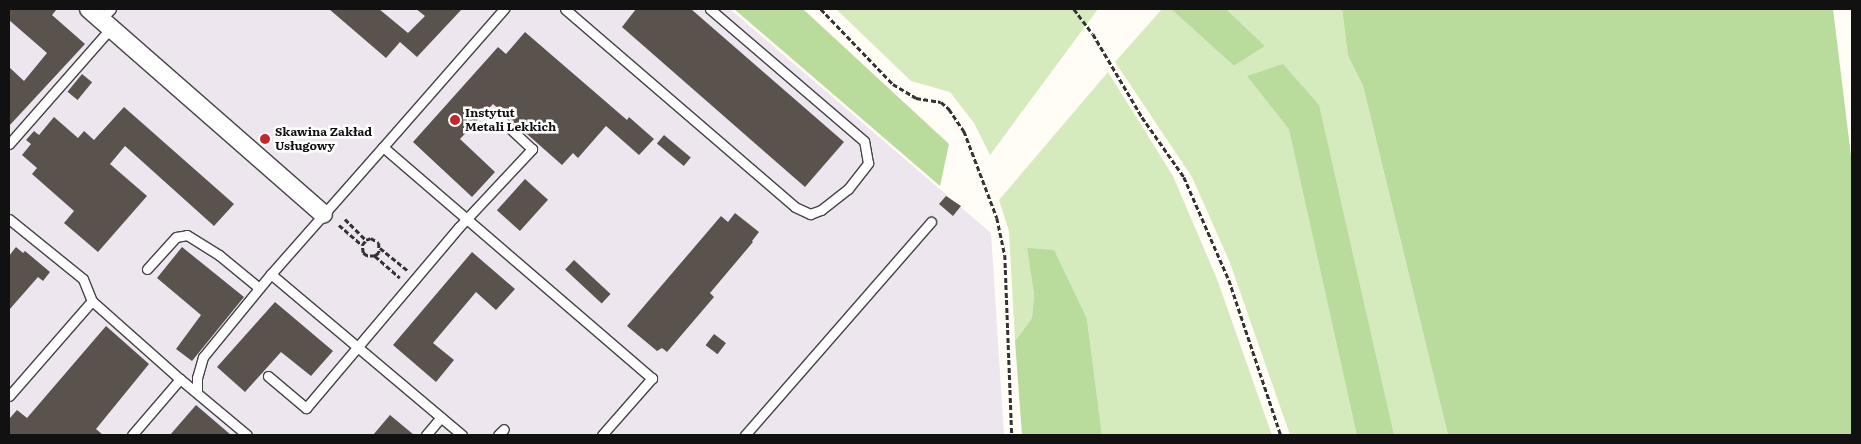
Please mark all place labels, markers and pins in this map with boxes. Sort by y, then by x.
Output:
place label: Instytut Metali Lekkich [465,106,556,134]
marker: Instytut Metali Lekkich [449,114,461,126]
place label: Skawina Zakład Usługowy [275,125,372,153]
marker: Skawina Zakład Usługowy [259,133,271,145]

